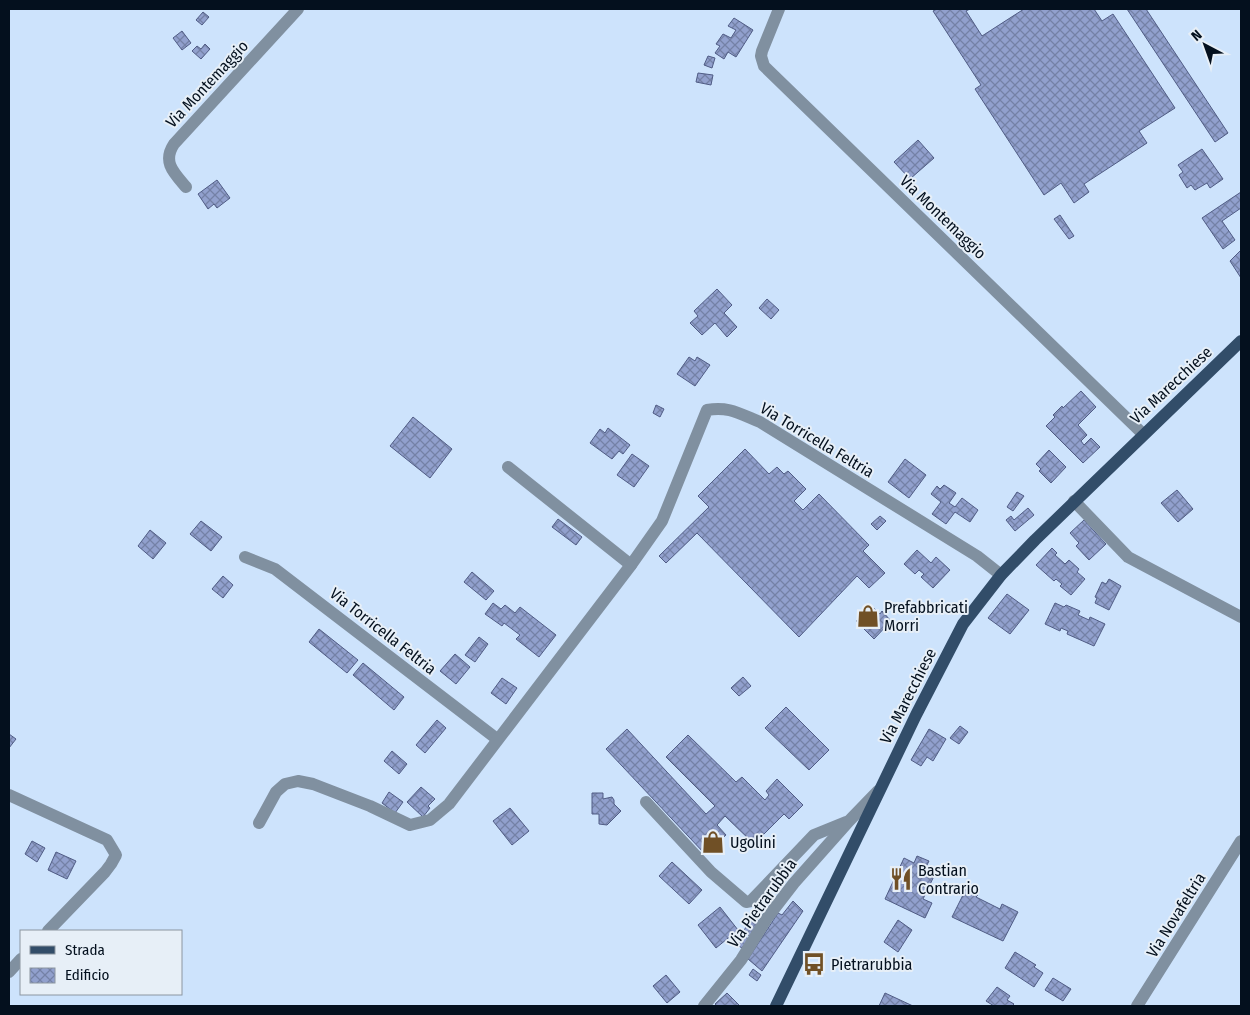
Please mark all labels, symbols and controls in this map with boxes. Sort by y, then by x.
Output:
north arrow [1180,20,1230,70]
text: N [1188,26,1206,45]
street label: Via Montemaggio [162,36,252,132]
street label: Via Montemaggio [896,171,990,263]
street label: Via Marecchiese [1126,342,1216,428]
street label: Via Torricella Feltria [757,398,878,482]
street label: Via Torricella Feltria [326,584,440,678]
place label: Prefabbricati Morri [884,598,968,635]
shop icon: Prefabbricati Morri [855,603,881,629]
street label: Via Marecchiese [876,645,940,747]
shop icon: Ugolini [700,829,726,855]
place label: Ugolini [730,833,776,852]
street label: Via Pietrarubbia [723,855,801,951]
place label: Bastian Contrario [918,861,979,898]
restaurant icon: Bastian Contrario [888,866,914,892]
street label: Via Novafeltria [1142,869,1210,961]
legend [20,930,182,995]
text: Strada [65,941,105,959]
bus stop icon: Pietrarubbia [801,951,827,977]
place label: Pietrarubbia [831,955,912,974]
text: Edificio [65,966,110,984]

